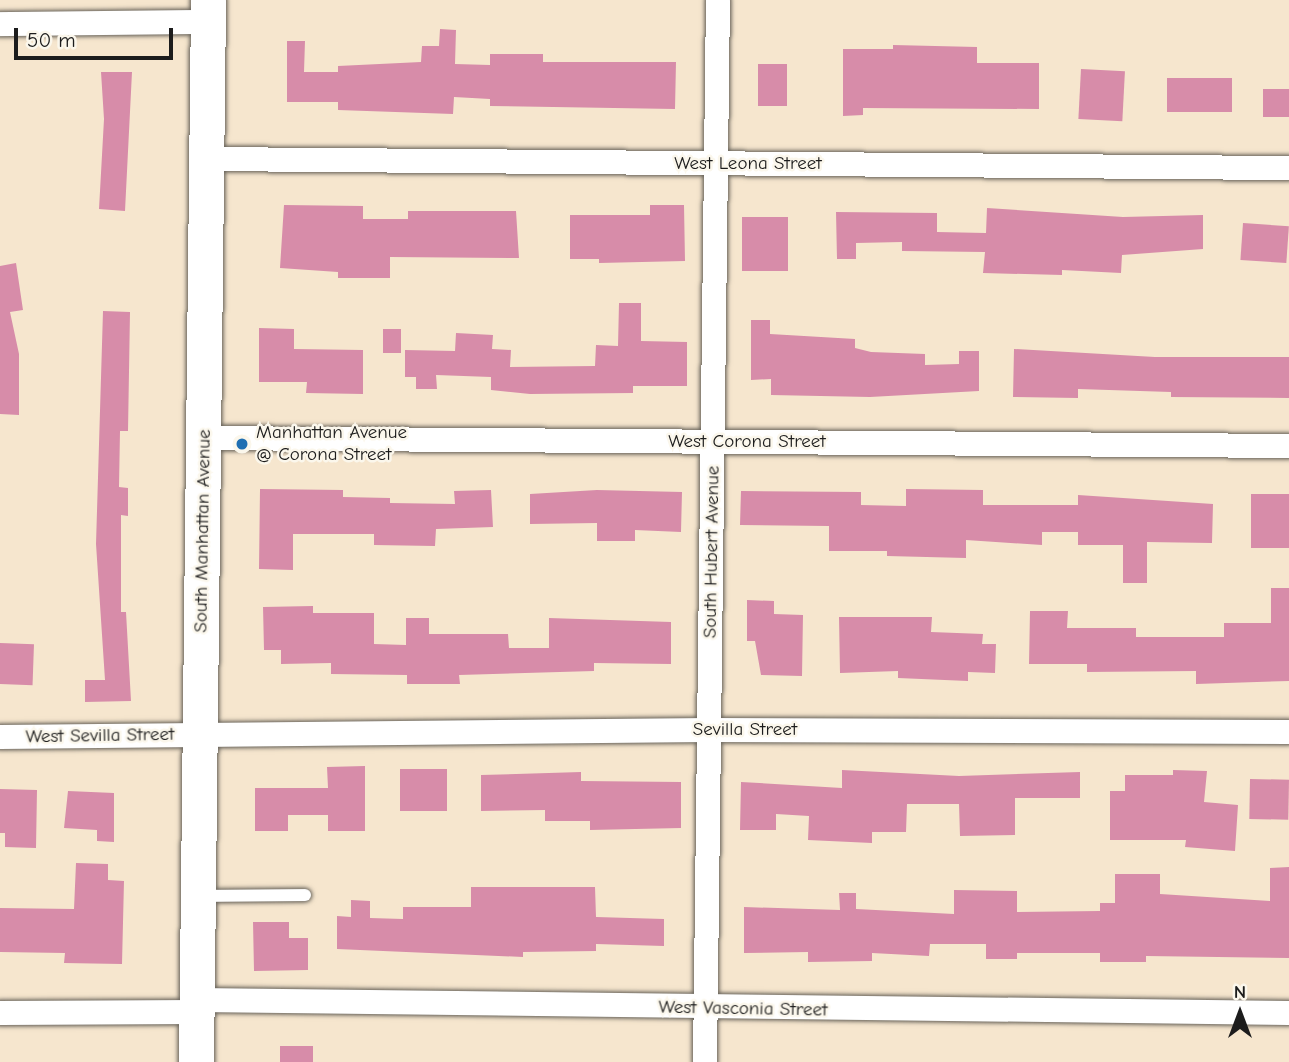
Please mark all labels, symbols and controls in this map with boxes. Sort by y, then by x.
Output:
scale bar [18,14,177,58]
text: 50 m [27,28,76,52]
street label: West Leona Street [674,153,822,175]
place label: Manhattan Avenue @ Corona Street [256,422,407,466]
street label: South Manhattan Avenue [190,429,216,633]
street label: West Corona Street [668,431,826,453]
marker: Manhattan Avenue @ Corona Street [234,436,250,452]
street label: South Hubert Avenue [699,466,725,638]
street label: Sevilla Street [693,719,797,741]
street label: West Sevilla Street [25,723,175,749]
north arrow [1205,978,1275,1048]
text: N [1234,981,1246,1003]
street label: West Vasconia Street [658,996,828,1022]

